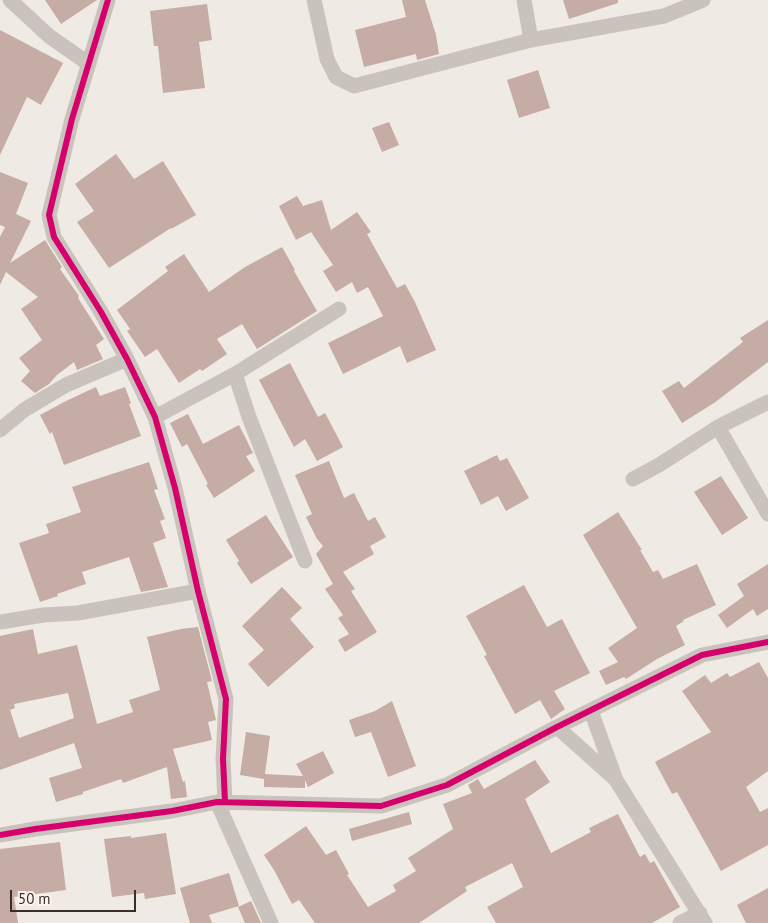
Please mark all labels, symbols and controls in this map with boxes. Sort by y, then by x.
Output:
scale bar [12,880,139,912]
text: 50 m [18,889,51,908]

